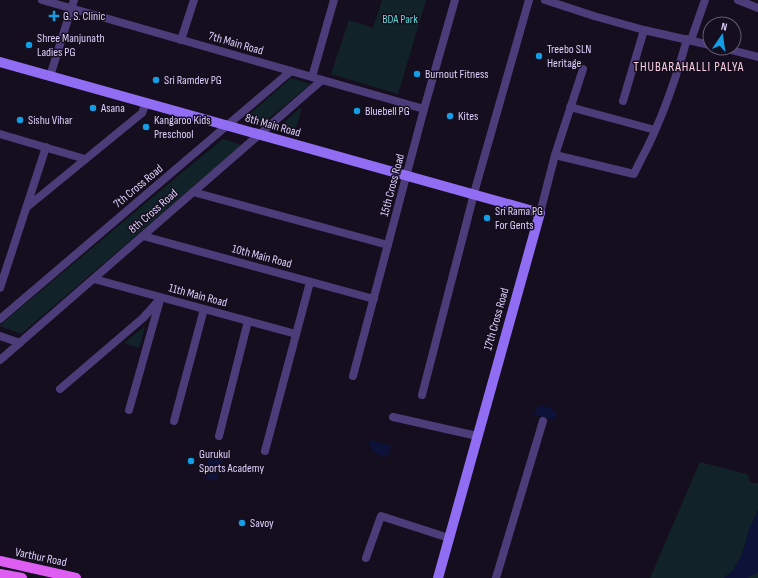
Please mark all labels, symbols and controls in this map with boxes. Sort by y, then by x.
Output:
place label: G. S. Clinic [63,9,105,24]
marker: G. S. Clinic [48,10,60,22]
park label: BDA Park [382,12,418,27]
north arrow [702,16,742,56]
text: N [720,20,729,34]
street label: 7th Main Road [207,28,265,58]
place label: Shree Manjunath Ladies PG [37,31,105,60]
marker: Shree Manjunath Ladies PG [24,40,34,50]
place label: Treebo SLN Heritage [547,42,591,71]
marker: Treebo SLN Heritage [534,51,544,61]
district label: THUBARAHALLI PALYA [634,59,744,75]
place label: Burnout Fitness [425,67,489,82]
marker: Burnout Fitness [412,69,422,79]
place label: Sri Ramdev PG [164,73,222,88]
marker: Sri Ramdev PG [151,75,161,85]
place label: Asana [100,101,125,116]
marker: Asana [88,103,98,113]
place label: Bluebell PG [365,104,410,119]
marker: Bluebell PG [352,106,362,116]
place label: Kites [458,109,478,124]
street label: 8th Main Road [243,110,302,141]
marker: Kites [445,111,455,121]
place label: Sishu Vihar [28,113,73,128]
place label: Kangaroo Kids Preschool [154,113,211,142]
marker: Sishu Vihar [15,115,25,125]
marker: Kangaroo Kids Preschool [141,122,151,132]
street label: 15th Cross Road [377,152,408,218]
street label: 7th Cross Road [111,161,166,211]
street label: 8th Cross Road [126,186,181,237]
place label: Sri Rama PG For Gents [495,204,543,233]
marker: Sri Rama PG For Gents [482,213,492,223]
street label: 10th Main Road [230,241,293,272]
street label: 11th Main Road [167,280,229,310]
street label: 17th Cross Road [480,286,513,352]
place label: Gurukul Sports Academy [199,447,265,476]
marker: Gurukul Sports Academy [186,456,196,466]
place label: Savoy [250,516,274,531]
marker: Savoy [237,518,247,528]
street label: Varthur Road [14,545,68,570]

